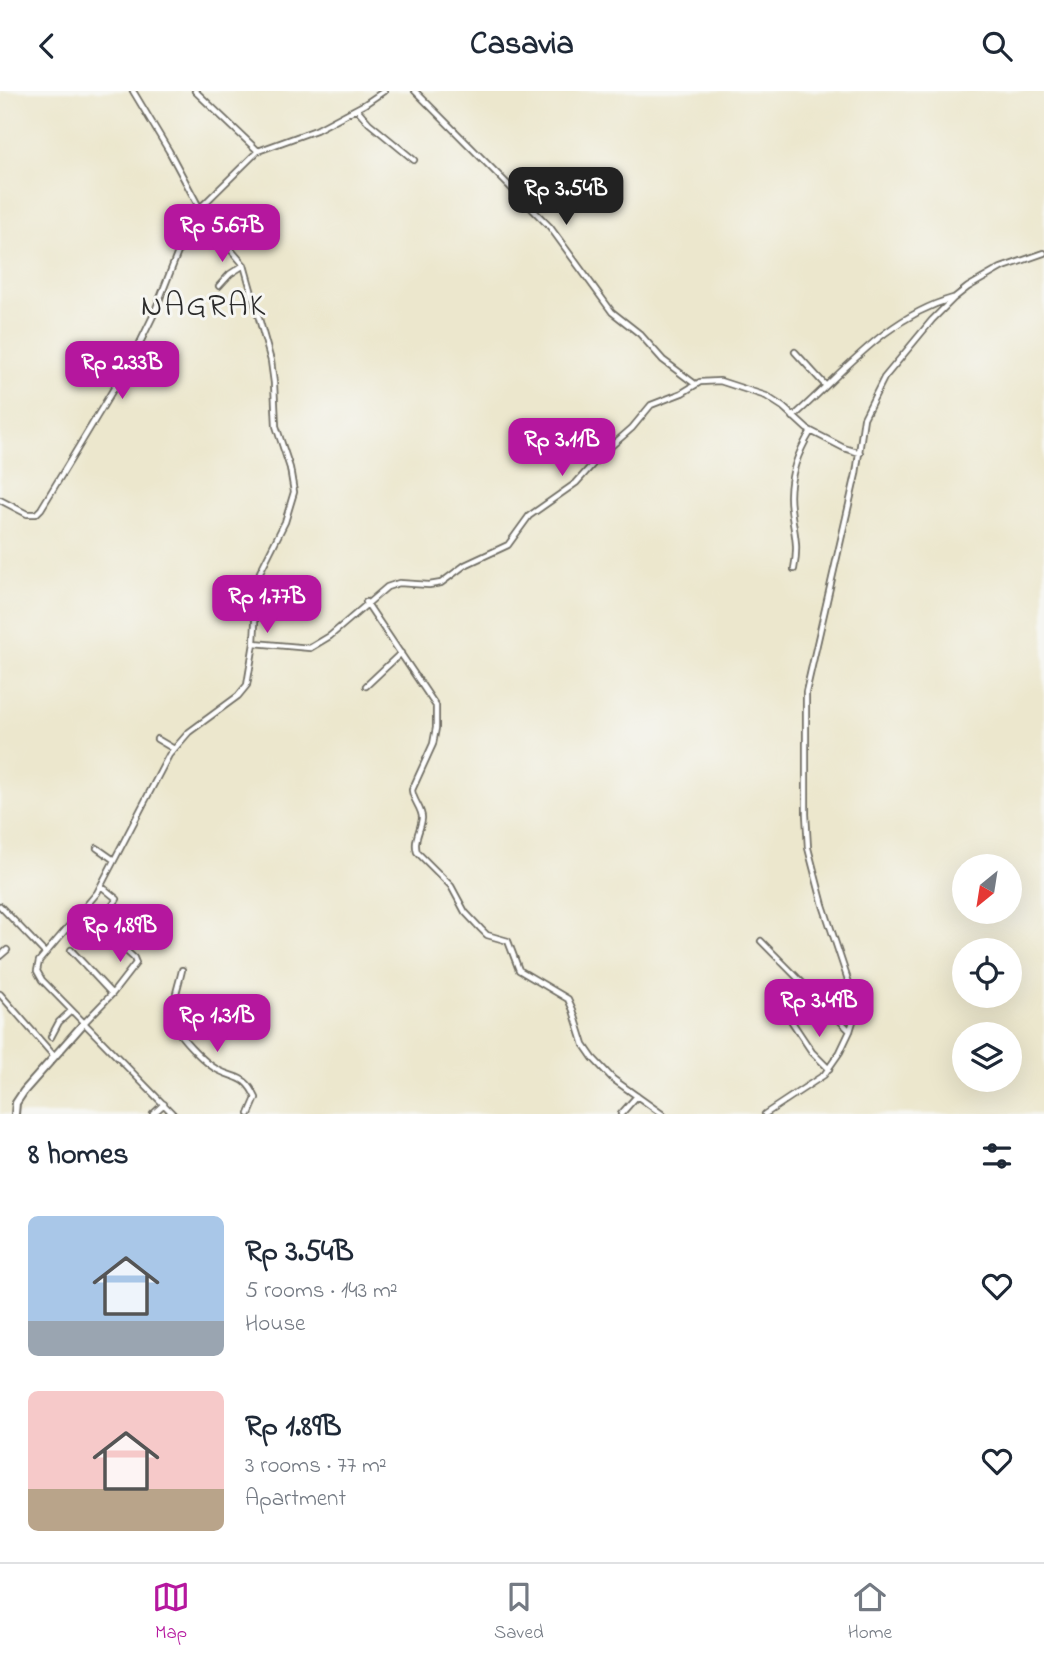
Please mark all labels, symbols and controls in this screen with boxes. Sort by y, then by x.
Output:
text: Casavia [470,22,574,69]
icon: back [28,27,66,65]
icon: search [978,27,1016,65]
pin: Rp 3.54B [494,167,638,227]
text: Rp 3.54B [524,173,608,206]
pin: Rp 5.67B [150,205,294,264]
text: Rp 5.67B [180,210,264,243]
district label: NAGRAK [141,284,267,331]
pin: Rp 2.33B [50,341,194,401]
text: Rp 2.33B [81,347,163,380]
pin: Rp 3.11B [490,419,634,478]
text: Rp 3.11B [524,424,600,457]
pin: Rp 1.77B [195,575,339,635]
text: Rp 1.77B [228,581,306,614]
north arrow [952,854,1022,924]
map controls [952,854,1022,1092]
pin: Rp 1.89B [48,905,192,964]
text: Rp 1.89B [83,910,157,943]
button: locate [952,938,1022,1008]
pin: Rp 3.49B [747,979,891,1039]
text: Rp 3.49B [780,985,858,1018]
pin: Rp 1.31B [145,995,289,1054]
text: Rp 1.31B [179,1000,255,1033]
button: layers [952,1022,1022,1092]
text: 8 homes [28,1134,129,1178]
icon: filters [978,1137,1016,1175]
text: Rp 3.54B [245,1231,354,1275]
icon: home [84,1244,168,1328]
icon: heart [978,1267,1016,1305]
text: 5 rooms · 143 m² [245,1275,398,1308]
text: House [245,1308,305,1341]
text: Rp 1.89B [245,1406,342,1450]
icon: home [84,1419,168,1503]
icon: heart [978,1442,1016,1480]
text: 3 rooms · 77 m² [245,1450,387,1483]
text: Apartment [245,1483,346,1516]
tab: Map [152,1578,190,1647]
tab: Saved [494,1578,544,1647]
tab: Home [848,1578,892,1647]

